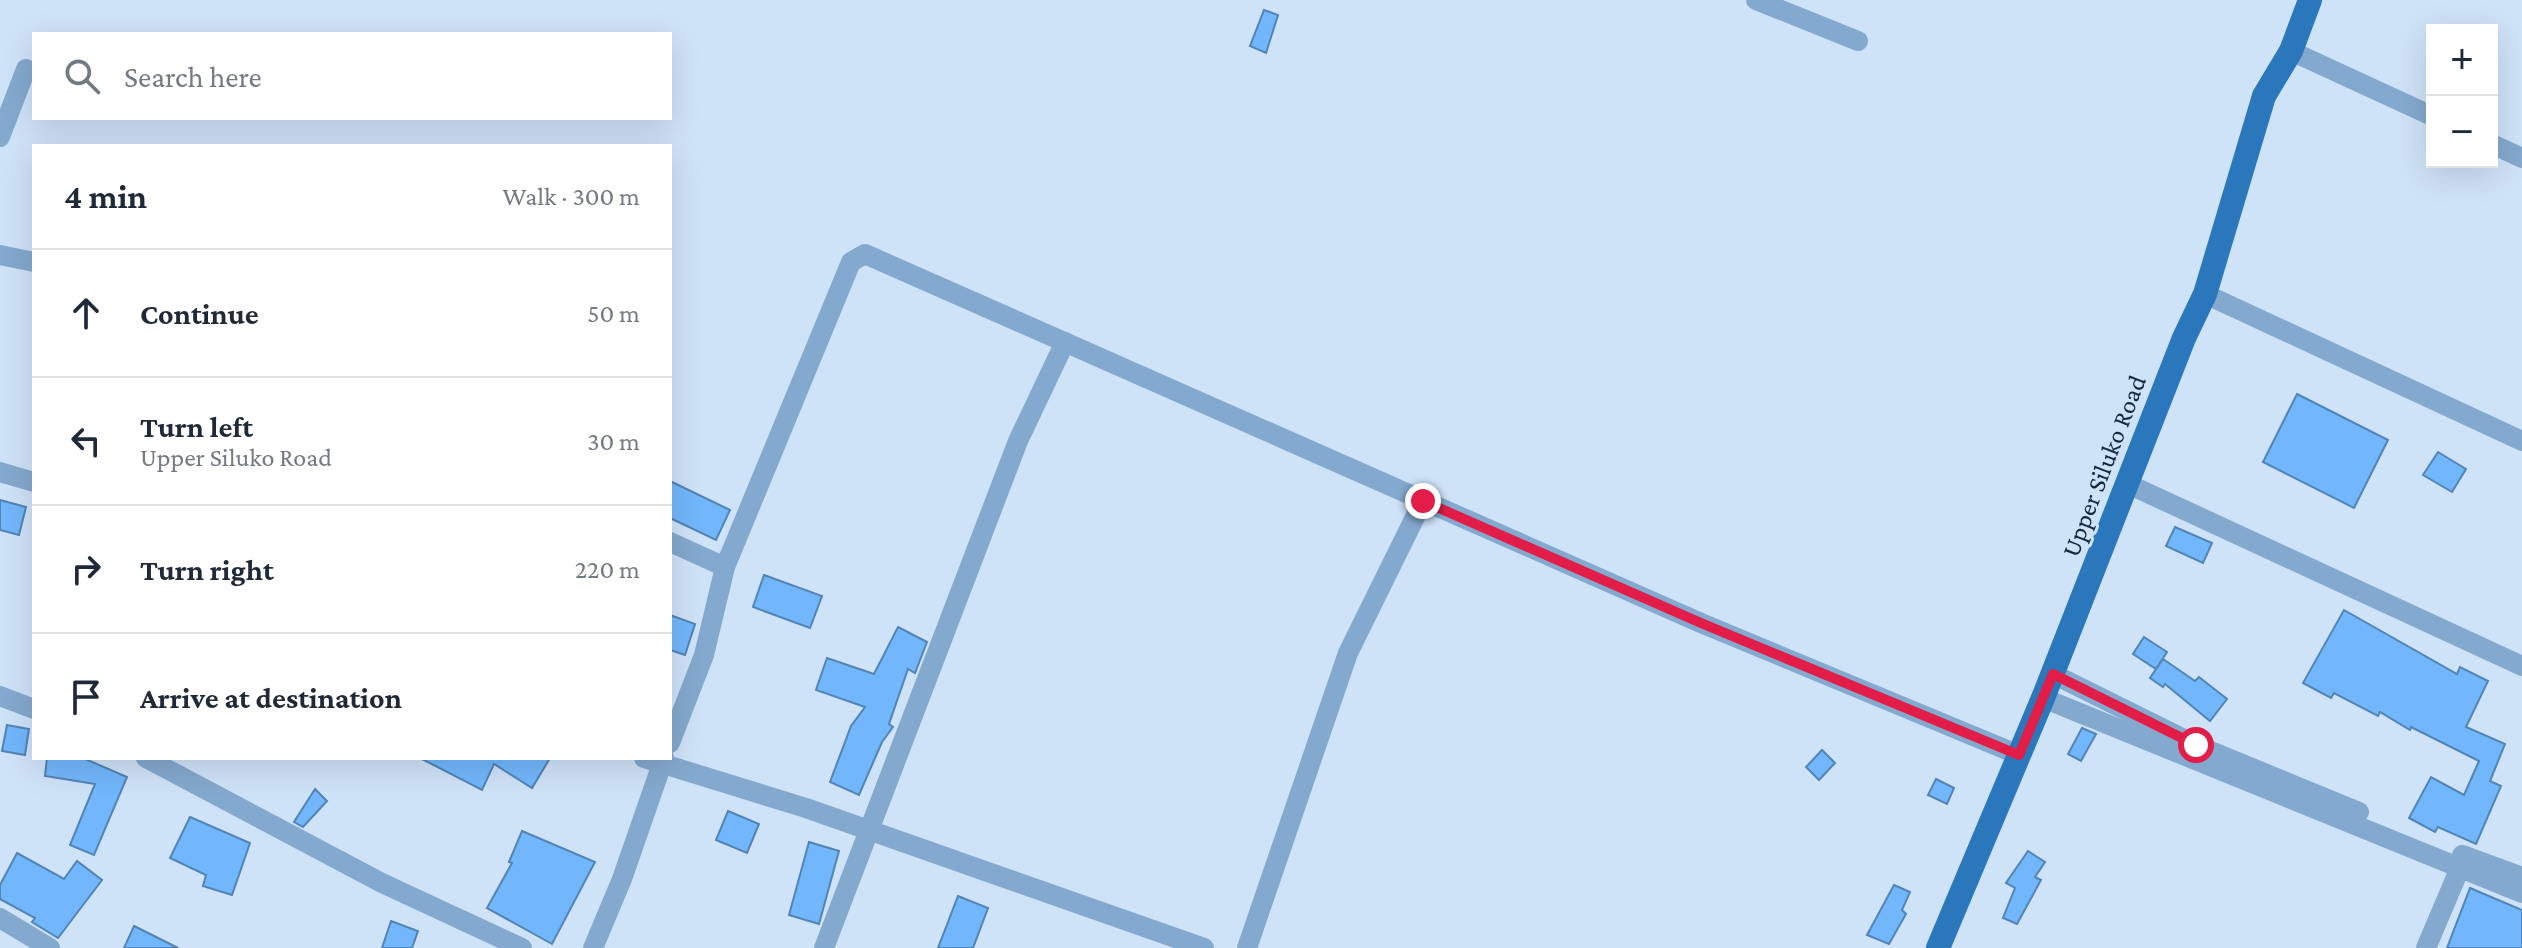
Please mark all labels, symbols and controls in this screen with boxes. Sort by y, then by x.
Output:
map controls [2426,24,2498,168]
button: + [2426,24,2498,96]
search box [32,32,672,120]
icon: search [60,54,104,98]
text: Search here [124,60,262,93]
button: − [2426,96,2498,168]
text: 4 min [64,178,147,215]
text: Walk · 300 m [503,182,640,211]
icon: ahead [64,291,108,335]
text: Continue [140,297,259,330]
text: 50 m [587,299,640,328]
street label: Upper Siluko Road [2056,371,2152,561]
text: Turn left [140,410,253,443]
icon: left [64,419,108,463]
text: 30 m [587,427,640,456]
text: Upper Siluko Road [140,443,332,472]
route end [1405,483,1441,519]
icon: right [64,547,108,591]
text: Turn right [140,553,274,586]
text: 220 m [575,555,640,584]
icon: arrive [64,675,108,719]
text: Arrive at destination [140,681,402,714]
route start [2178,727,2214,763]

